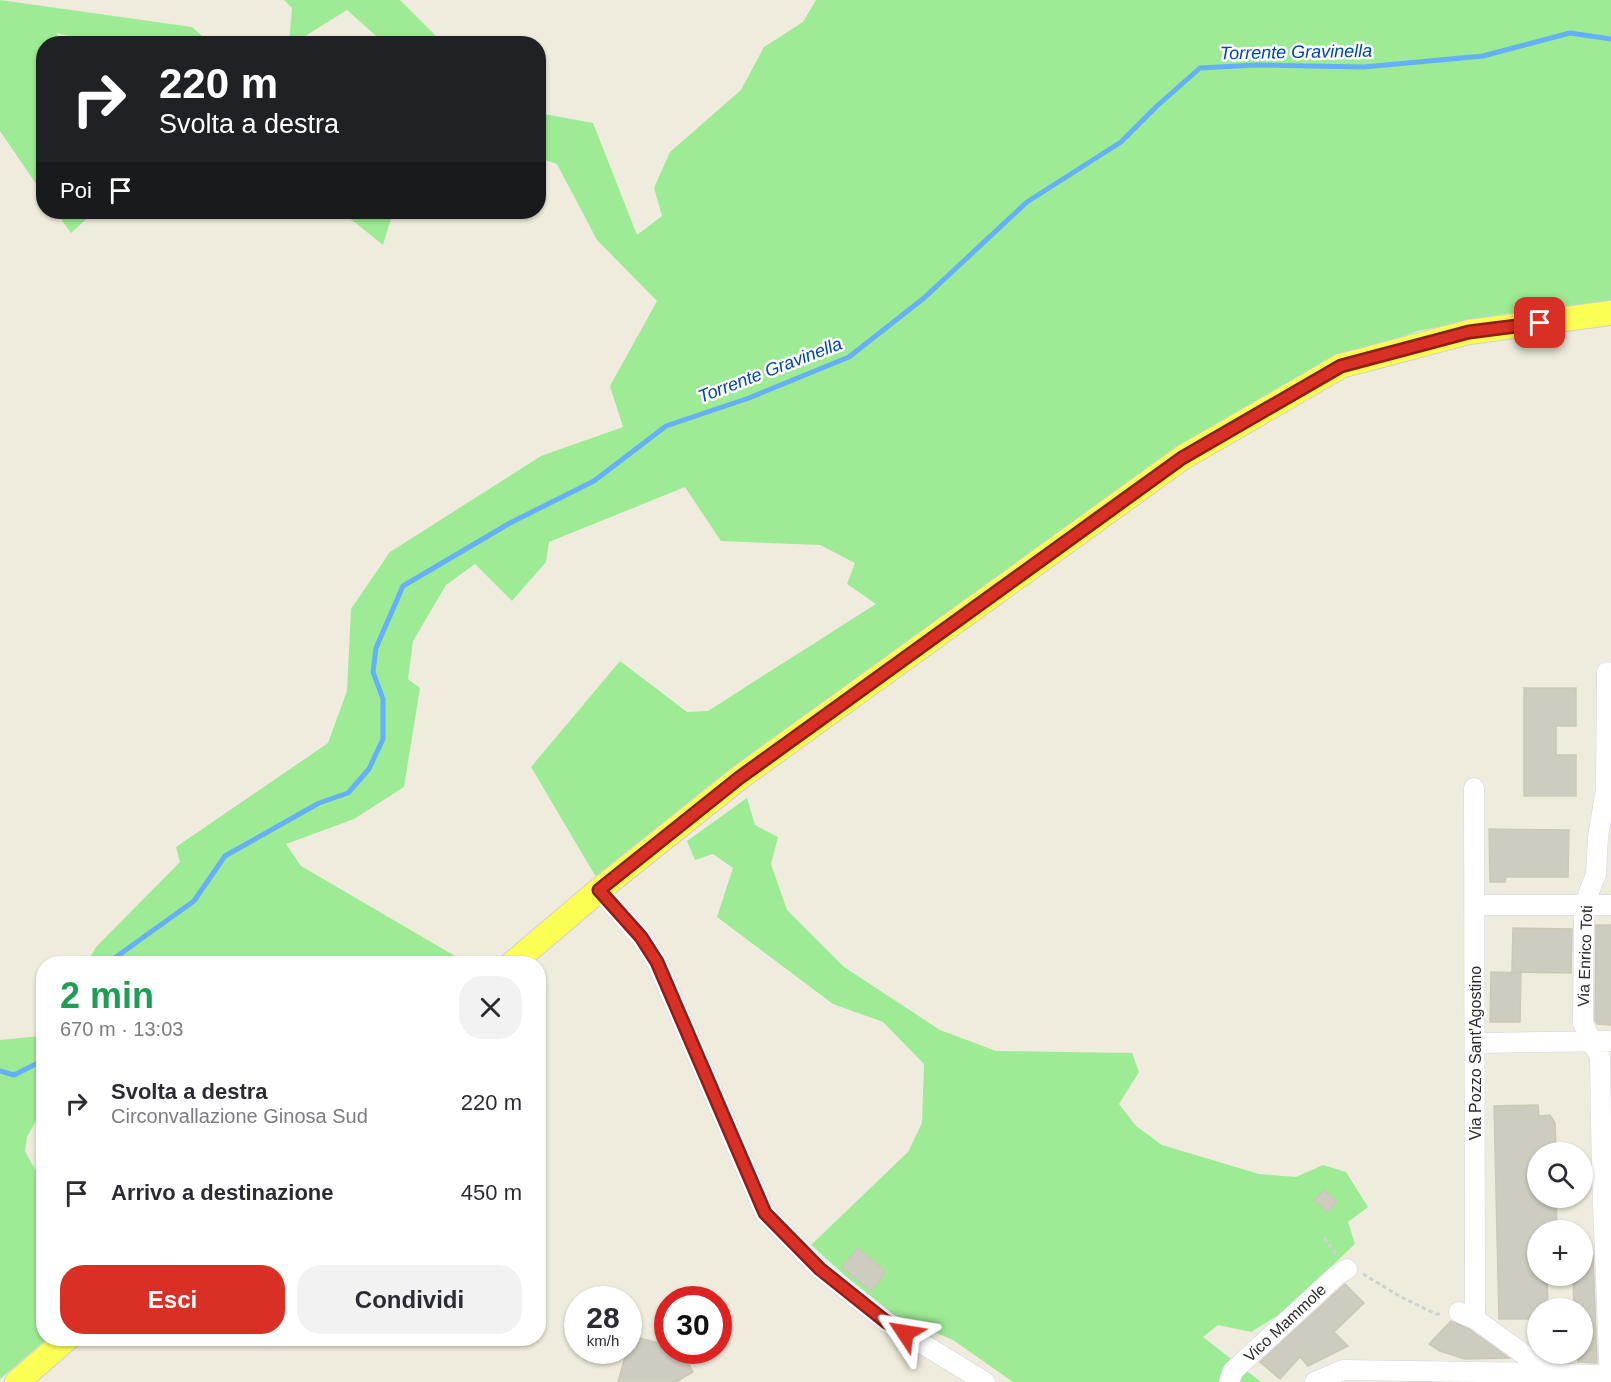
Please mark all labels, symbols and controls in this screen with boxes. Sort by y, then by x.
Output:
water label: Torrente Gravinella [1220,41,1372,63]
icon: right [60,60,138,138]
text: 220 m [159,60,278,107]
text: Svolta a destra [159,109,339,139]
icon: arrive [104,174,137,207]
text: Poi [60,178,92,203]
pin [1514,297,1565,348]
icon: arrive [1523,306,1556,339]
water label: Torrente Gravinella [695,333,845,407]
street label: Via Enrico Toti [1575,905,1595,1007]
street label: Via Pozzo Sant'Agostino [1467,966,1484,1140]
text: 2 min [60,975,154,1016]
button: close [459,976,522,1039]
text: 670 m · 13:03 [60,1018,183,1040]
text: Svolta a destra [111,1079,268,1104]
icon: right [60,1087,93,1120]
text: 220 m [461,1090,522,1115]
text: Circonvallazione Ginosa Sud [111,1105,368,1127]
map controls [1527,1142,1593,1364]
button: search [1527,1142,1593,1208]
icon: arrive [60,1177,93,1210]
text: Arrivo a destinazione [111,1180,334,1205]
text: 450 m [461,1180,522,1205]
button: + [1527,1220,1593,1286]
button: Esci [60,1265,285,1334]
button: Condividi [297,1265,522,1334]
street label: Vico Mammole [1241,1281,1329,1365]
speed limit sign: 30 [654,1286,732,1364]
button: − [1527,1298,1593,1364]
text: 28 [586,1301,620,1334]
position arrow [873,1301,937,1365]
text: km/h [587,1332,619,1349]

